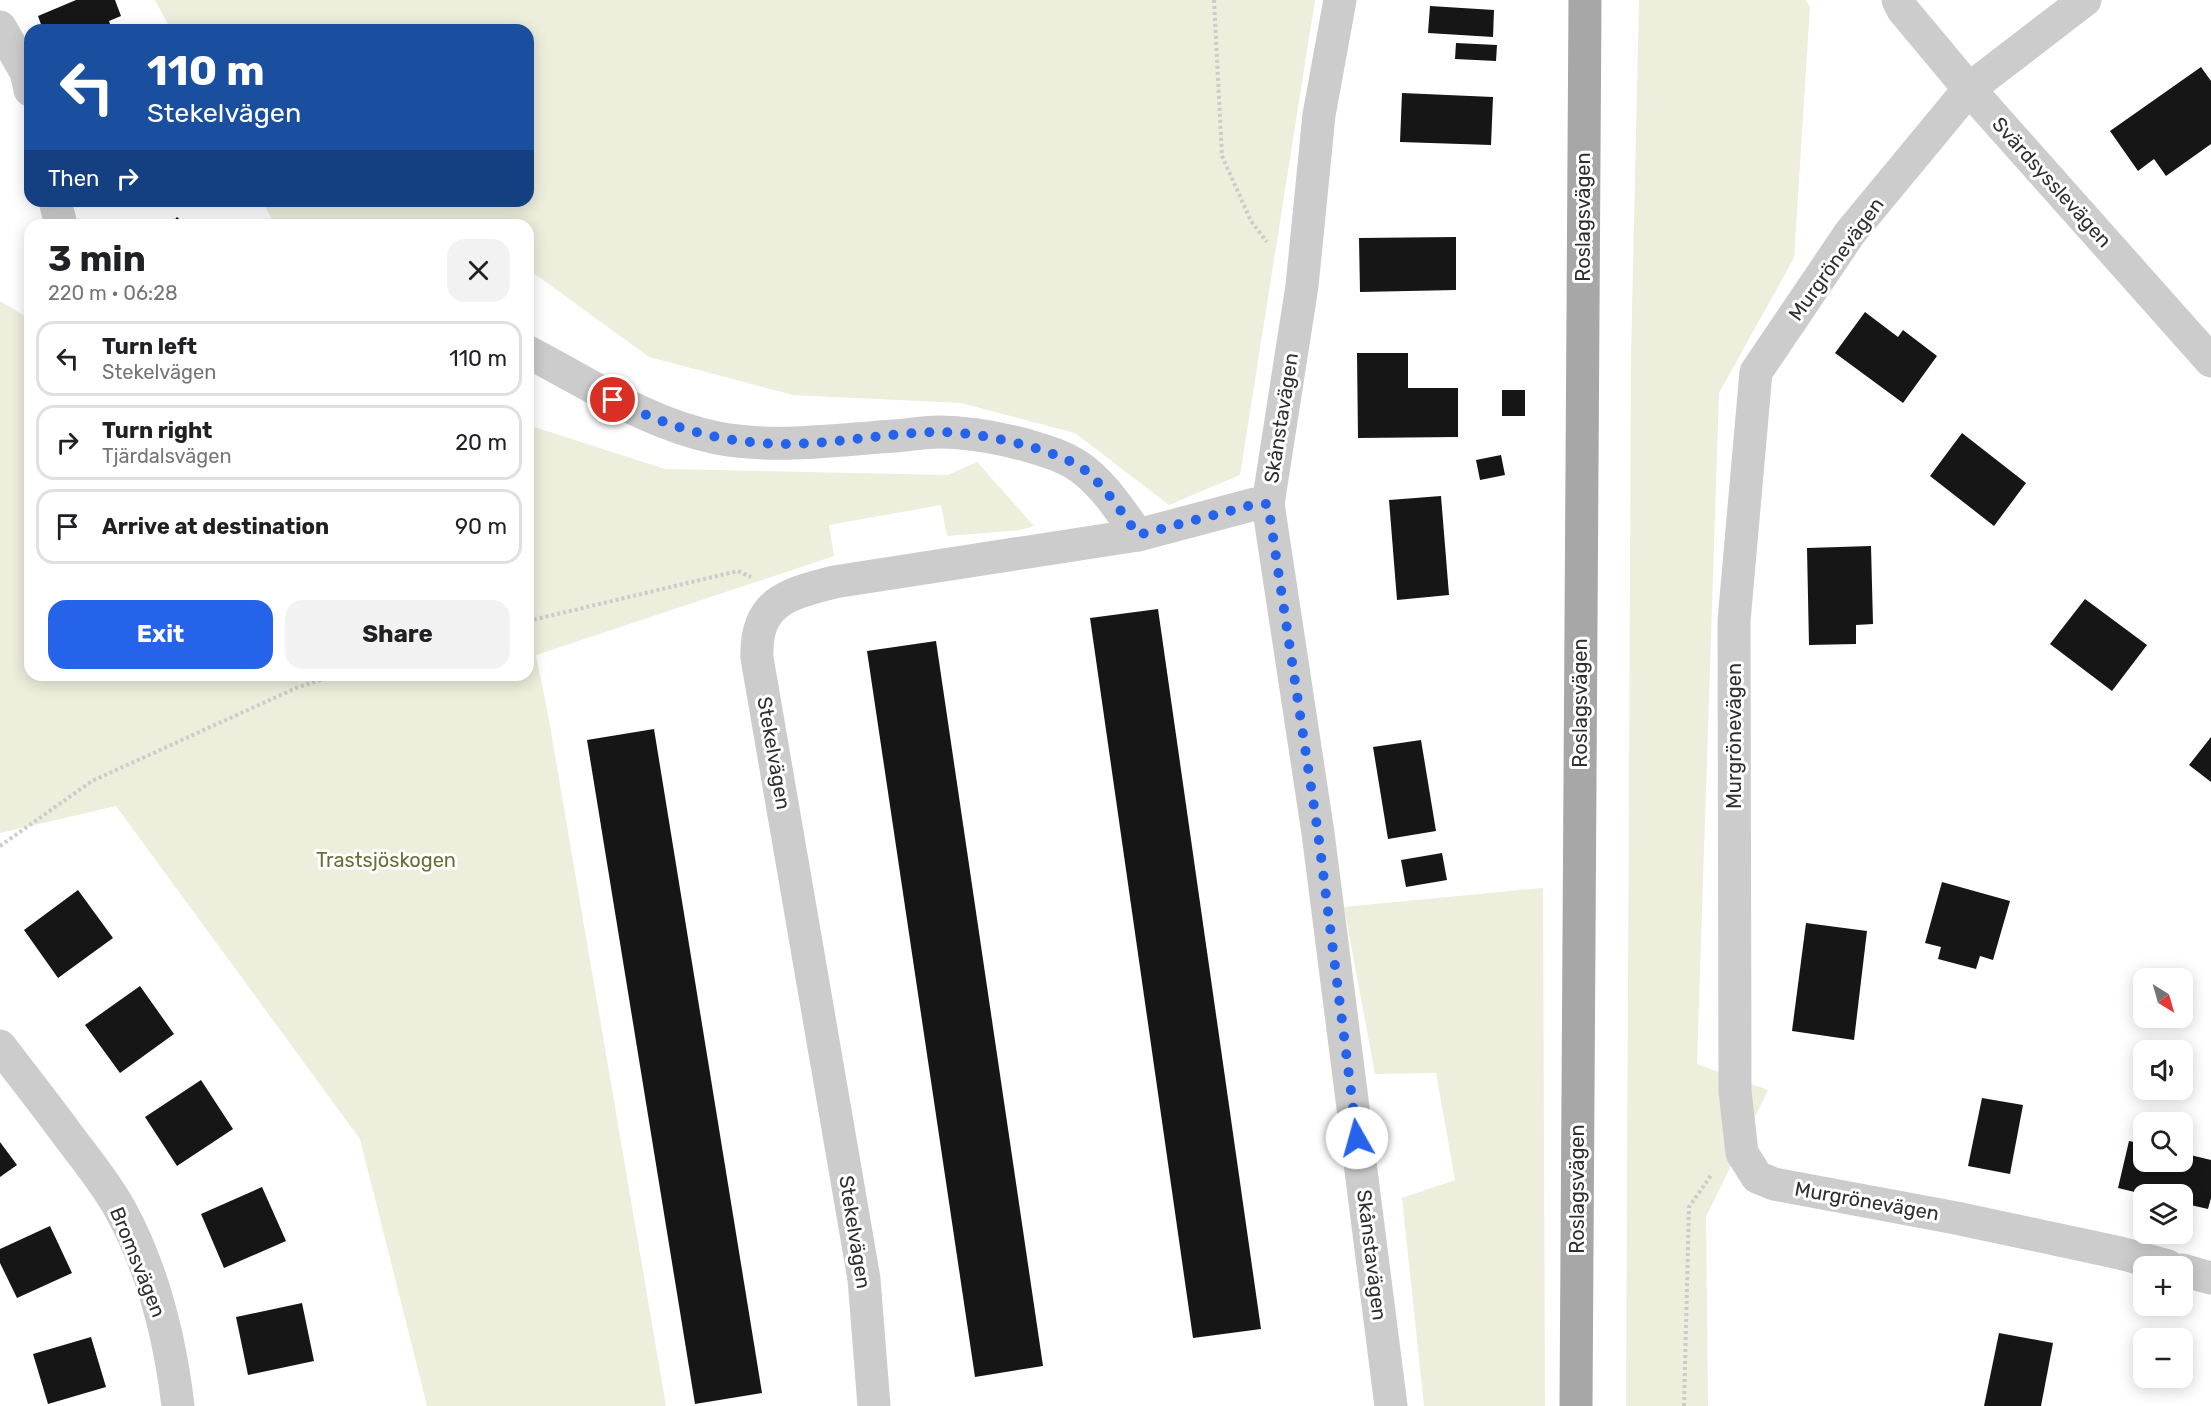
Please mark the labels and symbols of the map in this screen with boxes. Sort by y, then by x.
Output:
street label: Svärdsysslevägen [1987,112,2117,252]
street label: Roslagsvägen [1571,152,1595,282]
street label: Murgrönevägen [1783,193,1889,325]
street label: Skånstavägen [1259,351,1303,485]
pin [587,374,638,425]
street label: Roslagsvägen [1568,638,1592,768]
street label: Murgrönevägen [1722,663,1746,809]
street label: Stekelvägen [752,695,796,811]
park label: Trastsjöskogen [316,848,456,872]
north arrow [2133,968,2193,1028]
position arrow [1325,1106,1389,1170]
street label: Roslagsvägen [1565,1124,1589,1254]
street label: Stekelvägen [834,1174,876,1290]
street label: Murgrönevägen [1793,1176,1941,1226]
street label: Skånstavägen [1352,1188,1392,1322]
street label: Bromsvägen [105,1203,171,1321]

